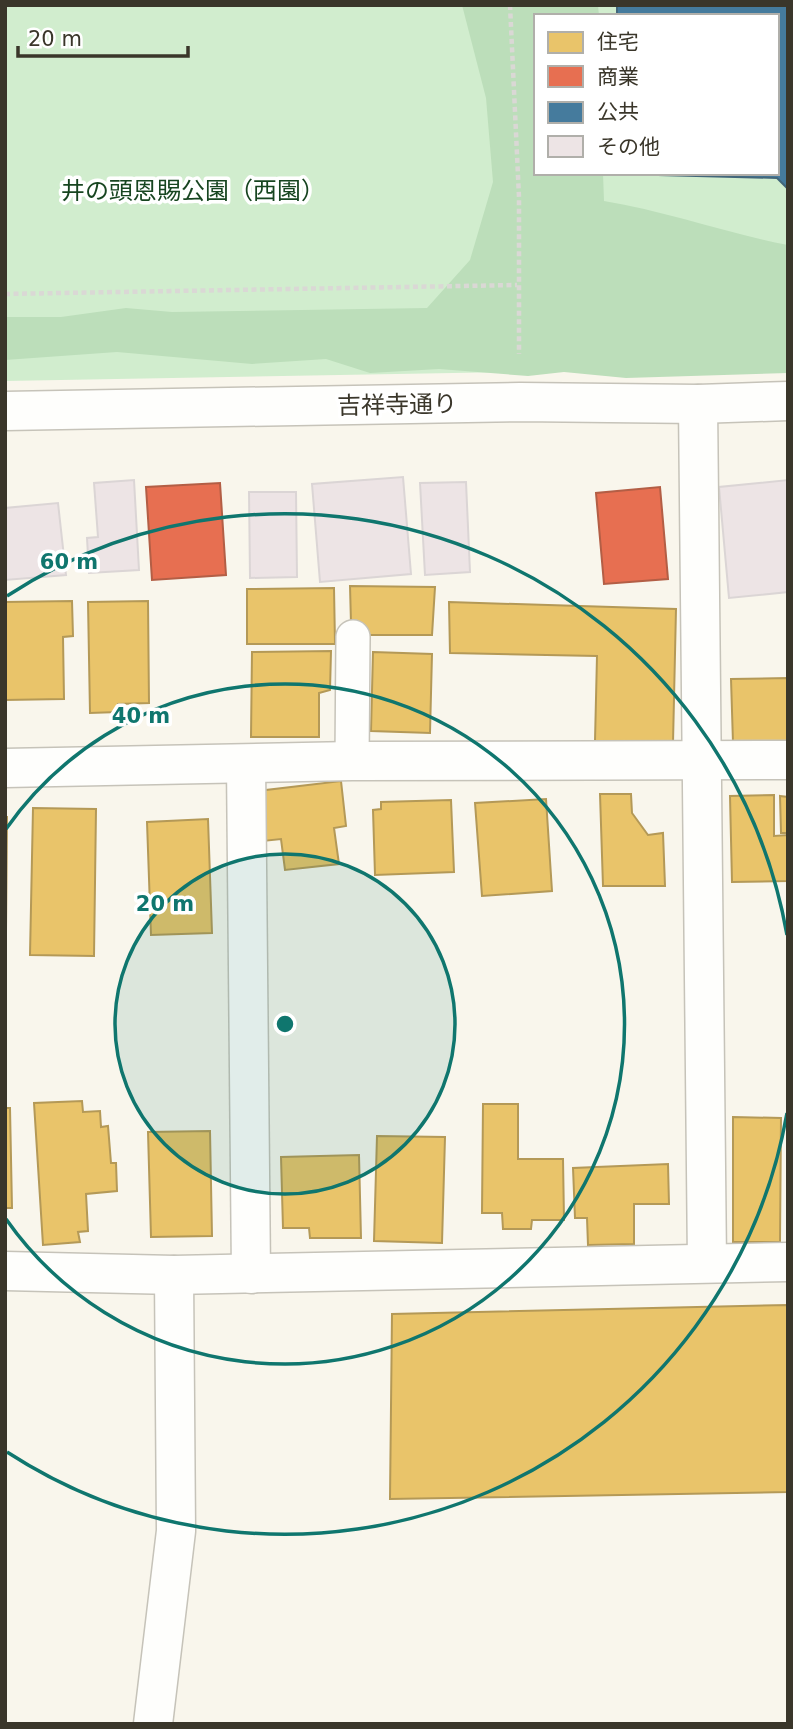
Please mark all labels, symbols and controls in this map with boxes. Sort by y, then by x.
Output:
scale bar [18,14,187,58]
legend [534,14,779,175]
text: 20 m [28,27,82,51]
text: 住宅 [597,30,639,54]
text: 商業 [597,65,639,89]
text: 公共 [597,100,639,124]
text: その他 [597,135,660,159]
park label: 井の頭恩賜公園（西園） [61,177,325,205]
street label: 吉祥寺通り [337,390,457,420]
text: 60 m [40,550,98,574]
text: 40 m [112,704,170,728]
text: 20 m [136,892,194,916]
centre of rings [273,1012,297,1036]

